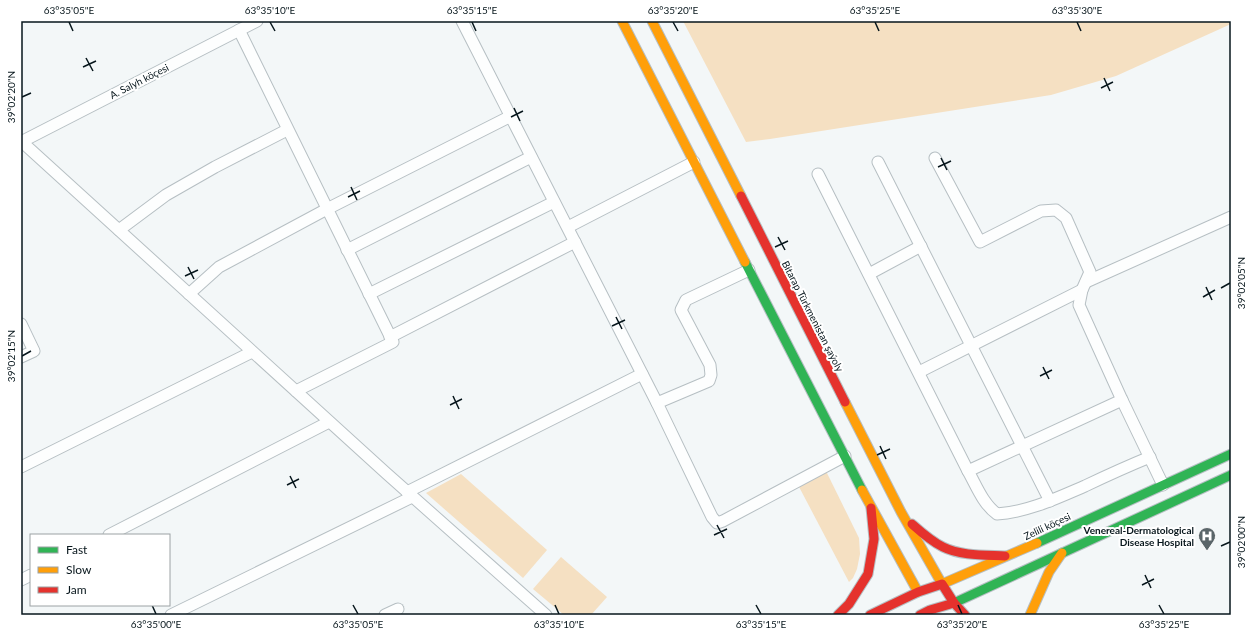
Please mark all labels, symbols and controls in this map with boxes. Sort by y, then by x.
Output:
text: 63°35'05"E [44,4,94,16]
text: 63°35'10"E [245,4,295,16]
text: 63°35'15"E [447,4,497,16]
text: 63°35'20"E [648,4,698,16]
text: 63°35'25"E [850,4,900,16]
text: 63°35'30"E [1052,4,1102,16]
street label: A. Salyh köçesi [107,61,171,101]
text: 39°02'20"N [5,71,17,123]
text: 39°02'05"N [1235,257,1247,309]
street label: Bitarap Türkmenistan şaýoly [780,259,847,374]
text: 39°02'15"N [5,330,17,382]
street label: Zelili köçesi [1022,510,1072,542]
text: 39°02'00"N [1235,516,1247,568]
place label: Venereal-Dermatological Disease Hospital [1083,524,1194,548]
hospital icon: Venereal-Dermatological Disease Hospital [1197,526,1217,551]
legend [30,534,170,606]
text: Fast [66,542,88,557]
text: Slow [66,562,92,577]
text: Jam [66,582,87,597]
text: 63°35'00"E [131,618,181,630]
text: 63°35'05"E [333,618,383,630]
text: 63°35'10"E [534,618,584,630]
text: 63°35'15"E [736,618,786,630]
text: 63°35'20"E [937,618,987,630]
text: 63°35'25"E [1139,618,1189,630]

